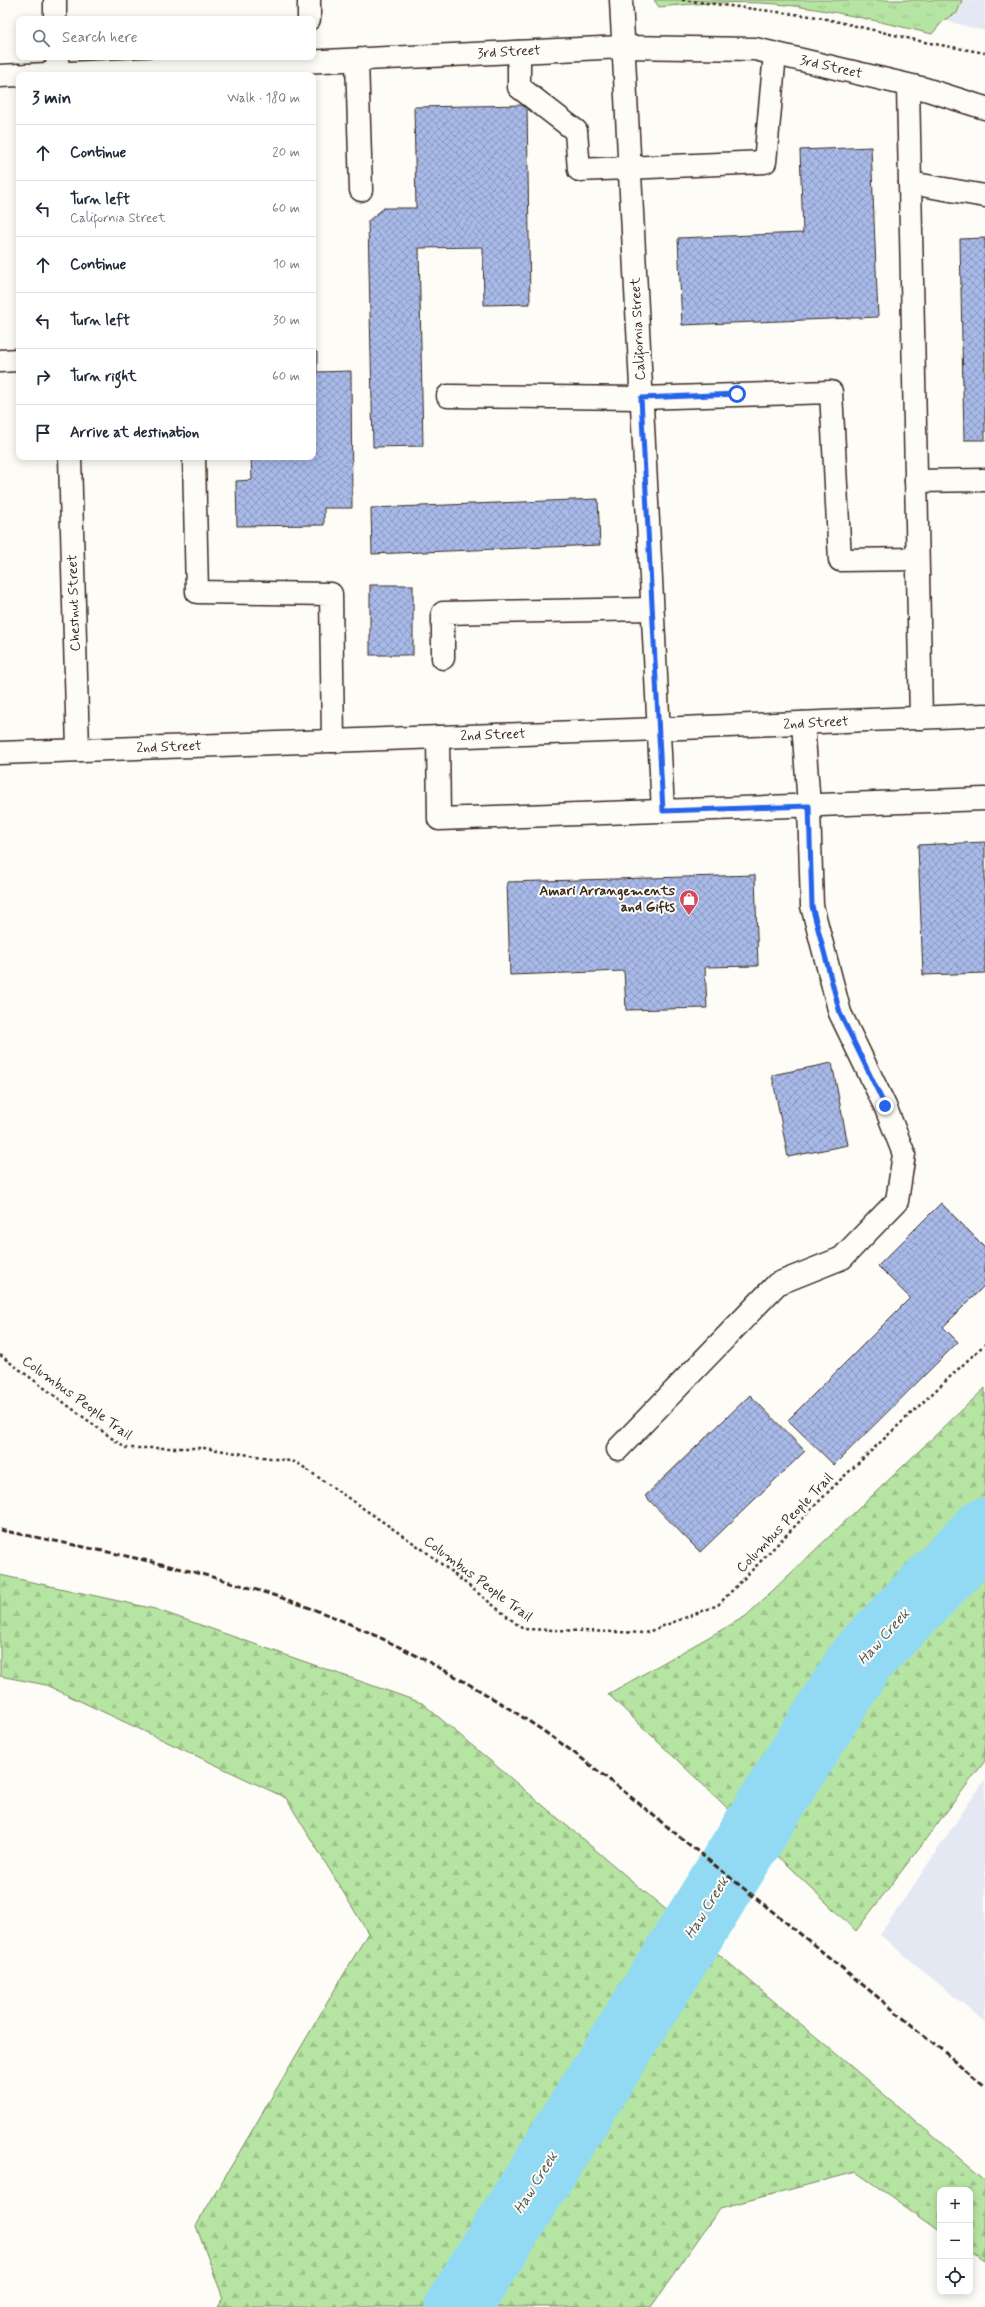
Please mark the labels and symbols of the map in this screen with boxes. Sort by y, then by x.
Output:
street label: 3rd Street [477,41,542,63]
street label: 3rd Street [798,51,864,83]
street label: California Street [626,276,652,381]
route start [728,385,746,403]
street label: Chestnut Street [63,554,85,652]
street label: 2nd Street [783,712,850,734]
street label: 2nd Street [460,725,526,745]
street label: 2nd Street [136,737,202,757]
place label: Amari Arrangements and Gifts [539,882,676,916]
shop icon: Amari Arrangements and Gifts [678,888,700,916]
route end [876,1097,894,1115]
street label: Columbus People Trail [18,1352,136,1444]
street label: Columbus People Trail [733,1469,837,1577]
street label: Columbus People Trail [420,1532,536,1626]
water label: Haw Creek [853,1604,915,1670]
water label: Haw Creek [680,1873,734,1943]
water label: Haw Creek [509,2148,563,2218]

